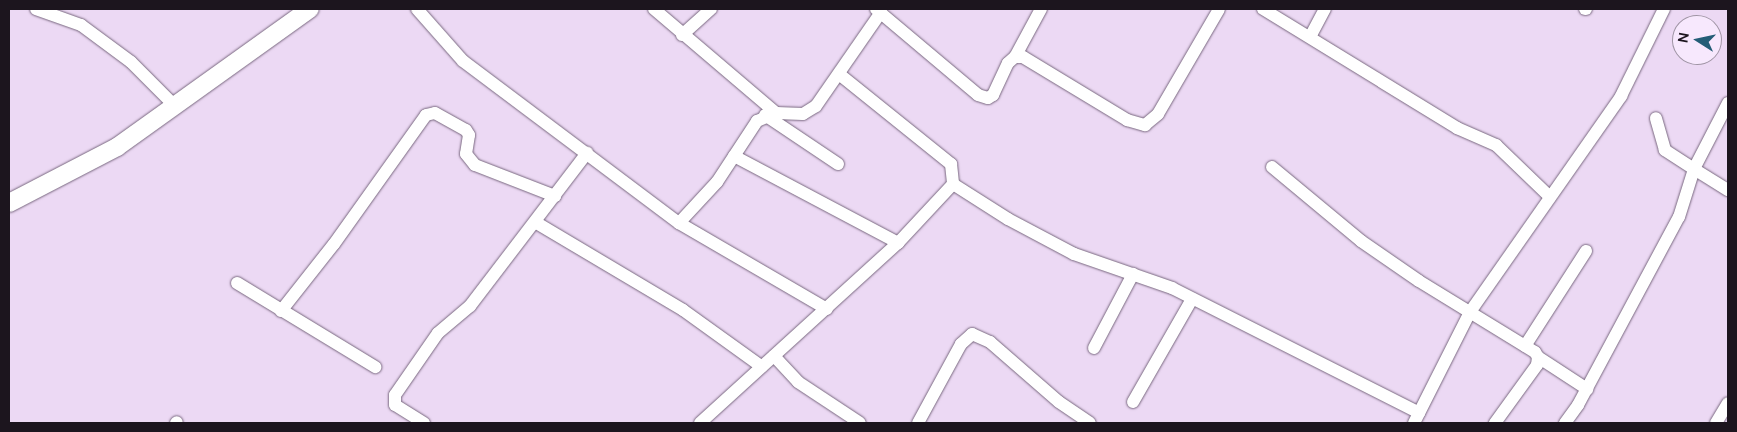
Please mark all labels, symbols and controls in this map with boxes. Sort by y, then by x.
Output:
north arrow [1672,15,1722,65]
text: N [1673,31,1693,44]

